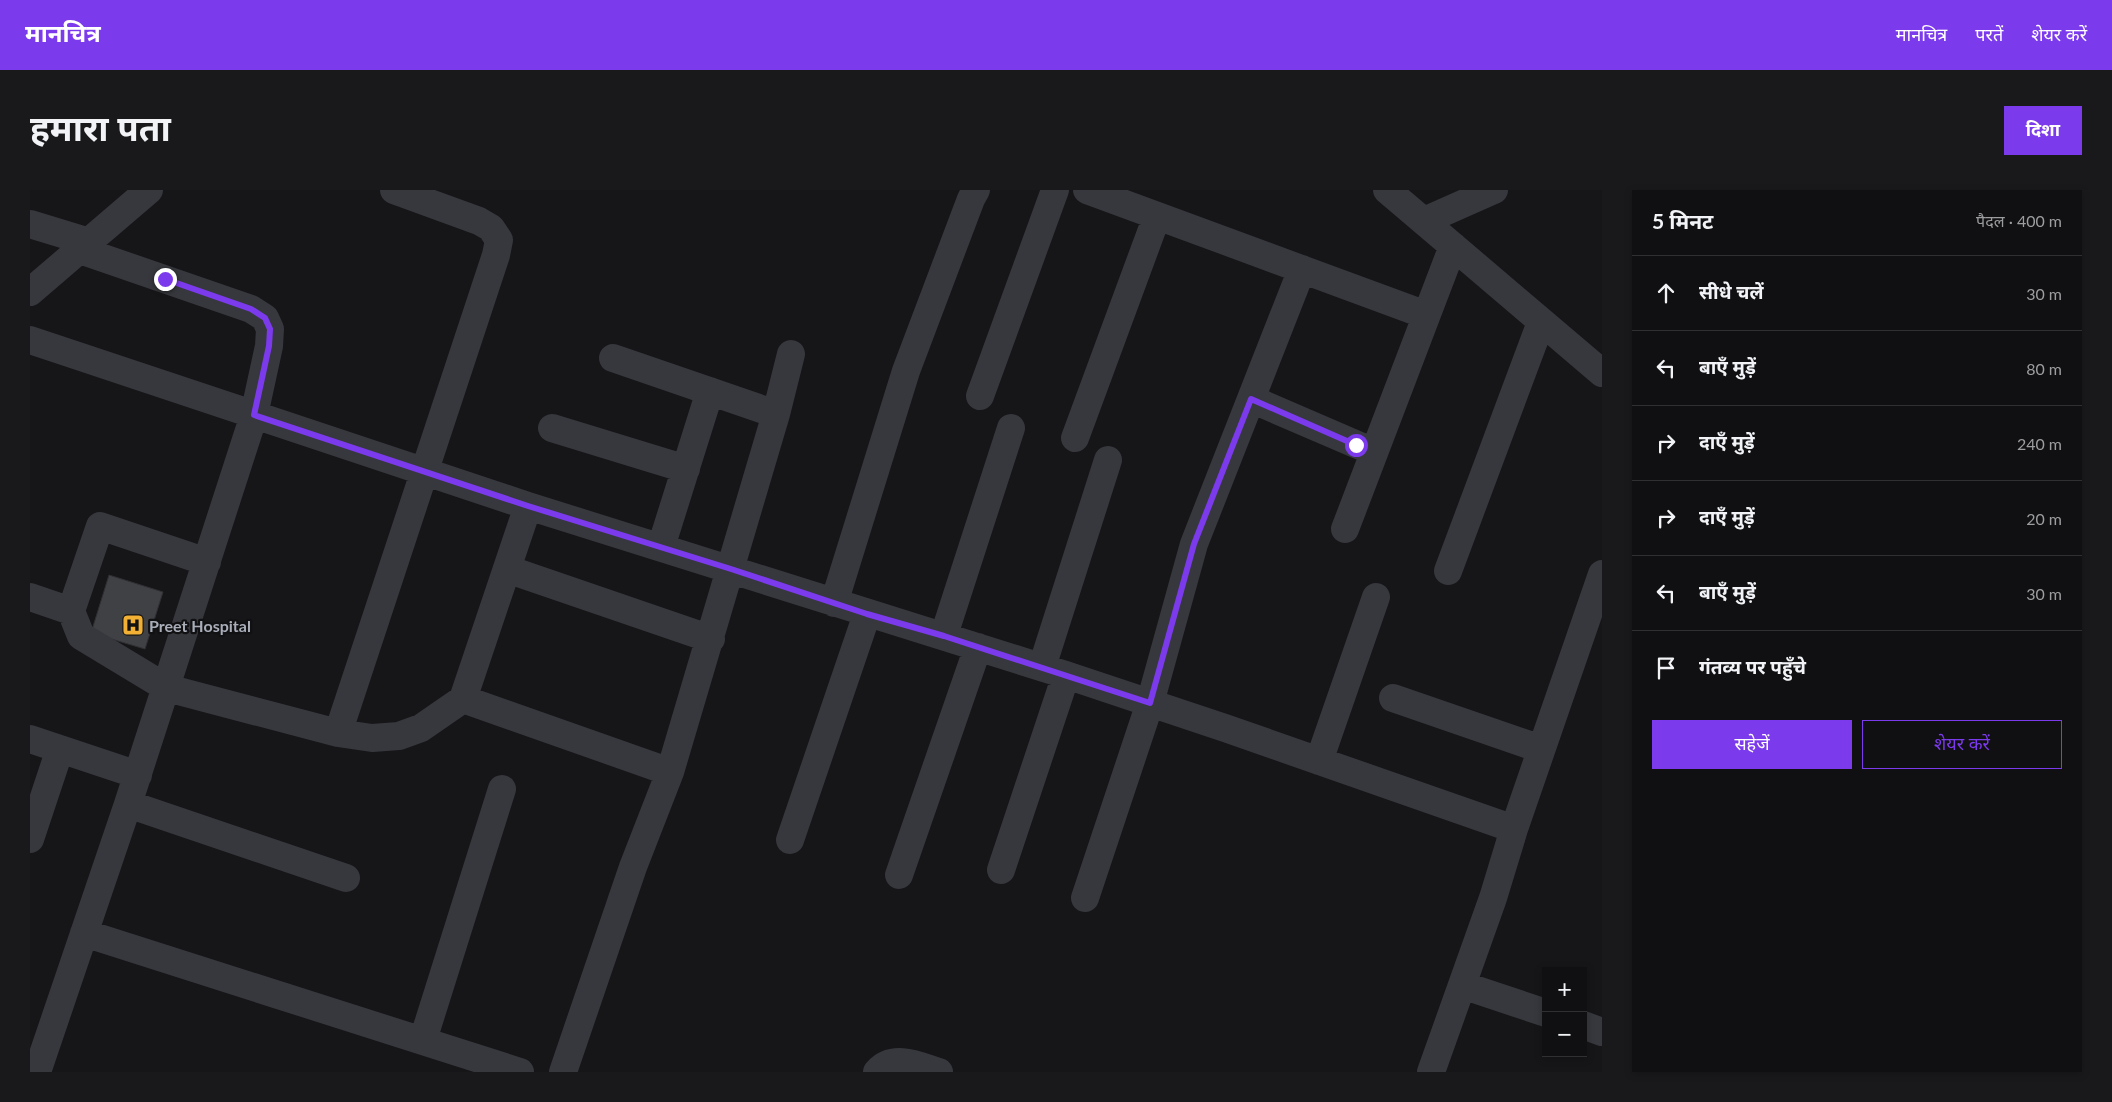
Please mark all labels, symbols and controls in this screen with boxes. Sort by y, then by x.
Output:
text: मानचित्र [25,18,101,47]
text: मानचित्र [1896,23,1947,45]
text: परतें [1975,23,2003,45]
text: शेयर करें [2031,23,2087,45]
text: हमारा पता [30,106,171,148]
button: दिशा [2004,106,2082,155]
text: 5 मिनट [1652,208,1713,233]
text: पैदल · 400 m [1976,211,2062,230]
route end [154,268,177,291]
icon: ahead [1652,279,1680,307]
text: सीधे चलें [1699,280,1764,303]
text: 30 m [2026,284,2062,303]
icon: left [1652,354,1680,382]
text: बाएँ मुड़ें [1699,355,1756,378]
text: 80 m [2026,359,2062,378]
icon: right [1652,429,1680,457]
text: दाएँ मुड़ें [1699,430,1755,453]
route start [1345,434,1368,457]
text: 240 m [2017,434,2062,453]
icon: right [1652,504,1680,532]
text: दाएँ मुड़ें [1699,505,1755,528]
text: 20 m [2026,509,2062,528]
icon: left [1652,579,1680,607]
text: बाएँ मुड़ें [1699,580,1756,603]
text: 30 m [2026,584,2062,603]
hospital icon: Preet Hospital [121,613,145,637]
place label: Preet Hospital [149,616,251,635]
icon: arrive [1652,654,1680,682]
text: गंतव्य पर पहुँचे [1699,655,1806,678]
button: सहेजें [1652,720,1852,769]
button: शेयर करें [1862,720,2062,769]
map controls [1542,967,1587,1057]
button: + [1542,967,1587,1012]
button: − [1542,1012,1587,1057]

